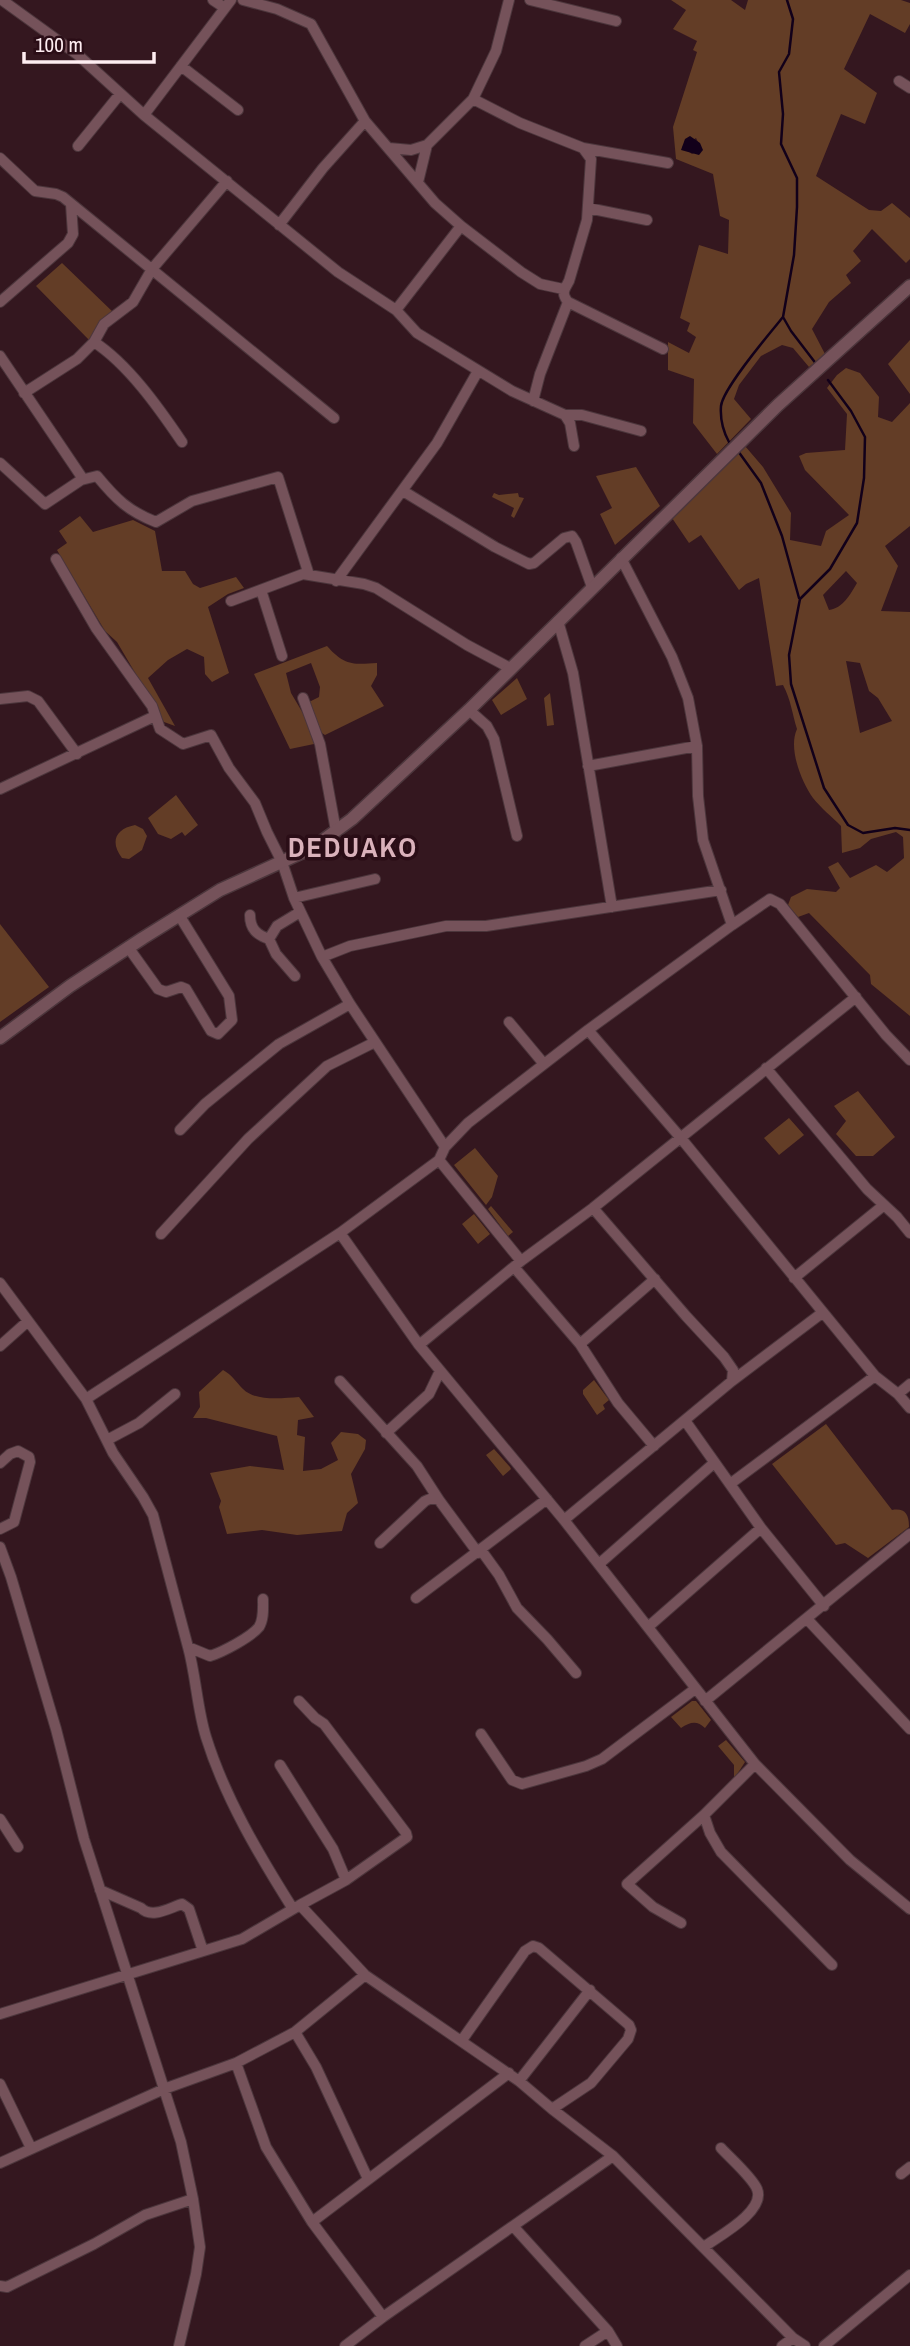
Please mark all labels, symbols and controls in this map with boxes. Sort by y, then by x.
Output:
scale bar [24,21,154,65]
text: 100 m [35,30,83,59]
district label: DEDUAKO [288,828,418,866]

